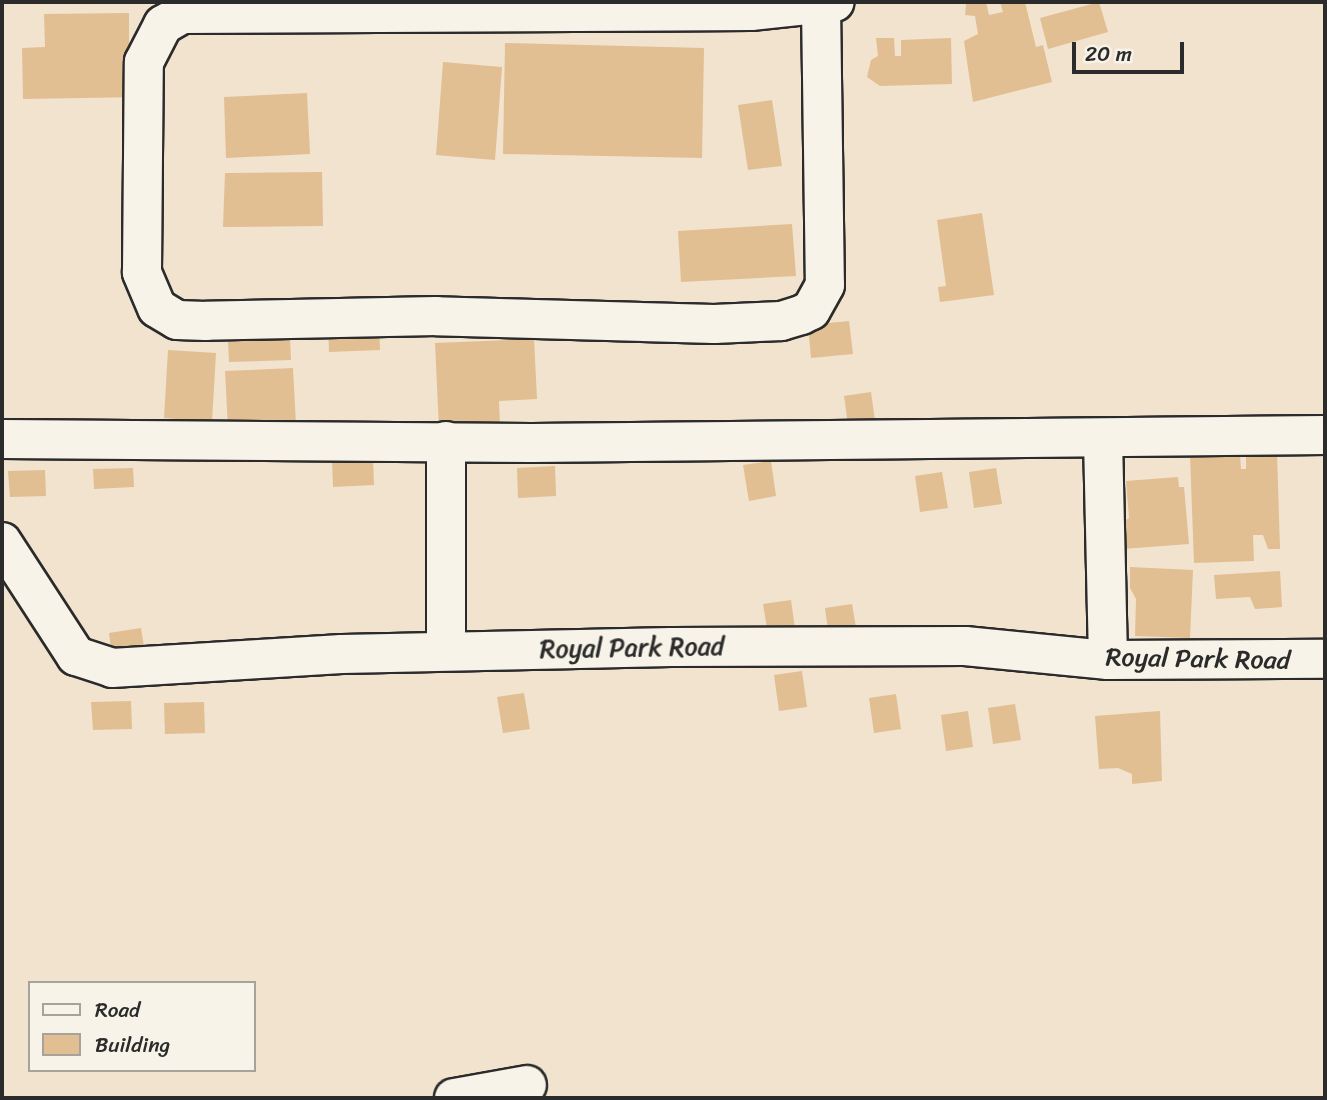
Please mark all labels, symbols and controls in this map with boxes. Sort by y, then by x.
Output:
scale bar [1075,28,1187,72]
text: 20 m [1085,35,1132,73]
street label: Royal Park Road [539,631,725,665]
street label: Royal Park Road [1105,642,1291,676]
legend [28,981,256,1072]
text: Road [95,991,140,1029]
text: Building [95,1026,170,1064]

